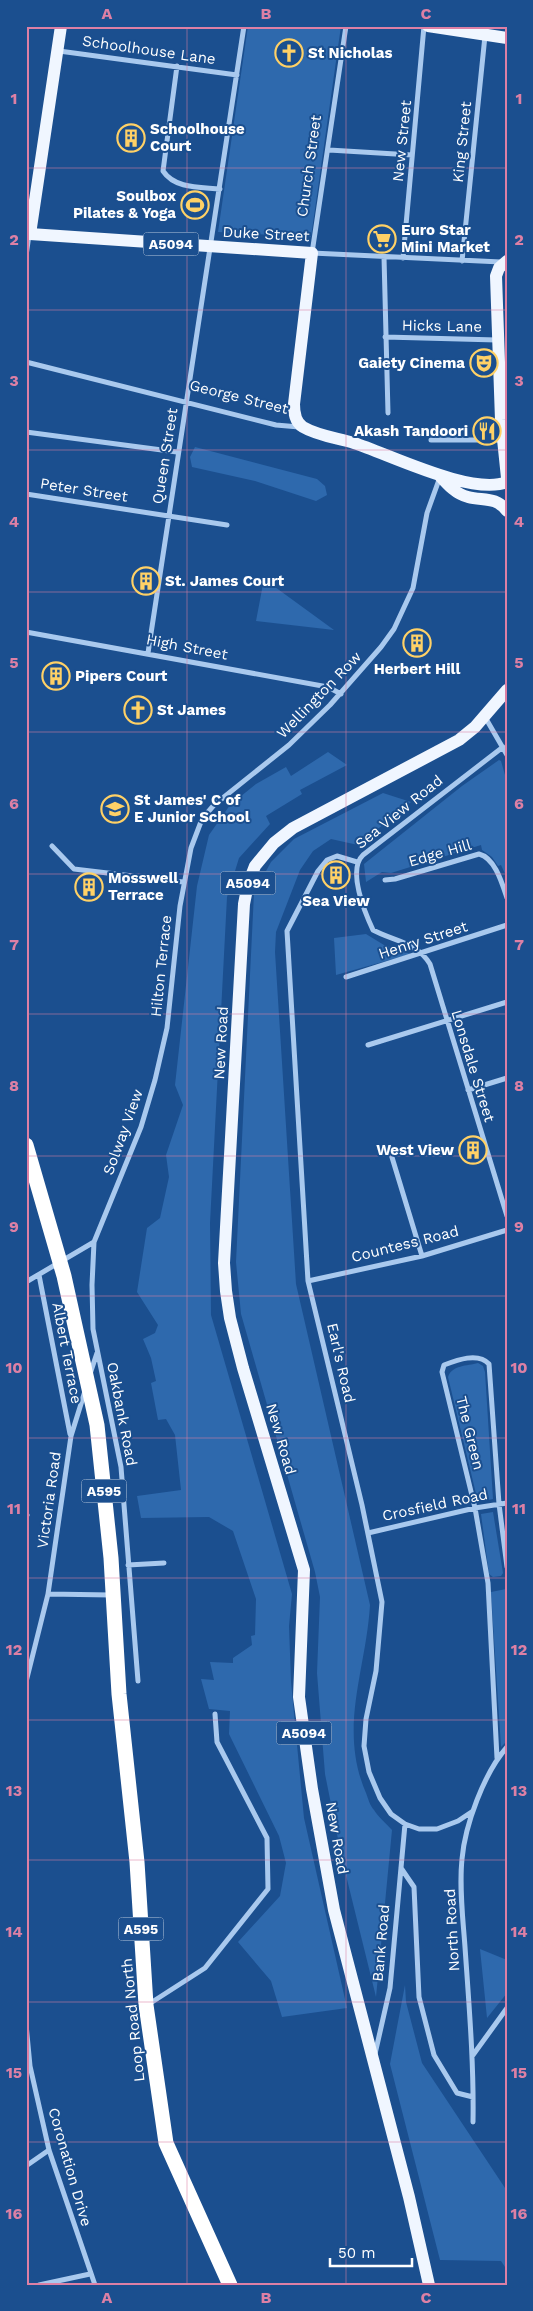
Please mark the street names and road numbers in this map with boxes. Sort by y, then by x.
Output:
street label: Schoolhouse Lane [81,32,217,68]
street label: New Street [389,99,415,183]
street label: King Street [449,100,475,183]
street label: Church Street [293,113,325,218]
street label: Duke Street [222,223,311,245]
road number: A5094 [144,232,198,255]
street label: Hicks Lane [402,316,482,336]
street label: George Street [188,376,291,418]
street label: Queen Street [148,406,182,505]
street label: Peter Street [39,474,130,506]
street label: High Street [145,630,230,664]
street label: Wellington Row [273,648,365,742]
street label: Sea View Road [352,771,446,853]
street label: Edge Hill [406,835,474,871]
road number: A5094 [220,871,276,894]
street label: Hilton Terrace [147,914,175,1018]
street label: Henry Street [376,917,470,963]
street label: New Road [210,1006,232,1080]
street label: Lonsdale Street [447,1008,499,1125]
street label: Solway View [99,1086,147,1177]
street label: Countess Road [349,1222,461,1266]
street label: Albert Terrace [48,1301,86,1405]
street label: Earl's Road [323,1321,359,1405]
street label: Oakbank Road [103,1361,141,1467]
street label: The Green [452,1394,488,1472]
street label: New Road [262,1401,300,1477]
street label: Victoria Road [33,1451,65,1549]
road number: A595 [82,1480,126,1502]
street label: Crosfield Road [381,1485,489,1525]
road number: A5094 [276,1722,332,1745]
street label: New Road [322,1800,352,1876]
street label: North Road [441,1888,463,1972]
street label: Bank Road [369,1904,393,1982]
road number: A595 [118,1918,164,1940]
street label: Loop Road North [118,1957,148,2083]
street label: Coronation Drive [44,2106,96,2228]

